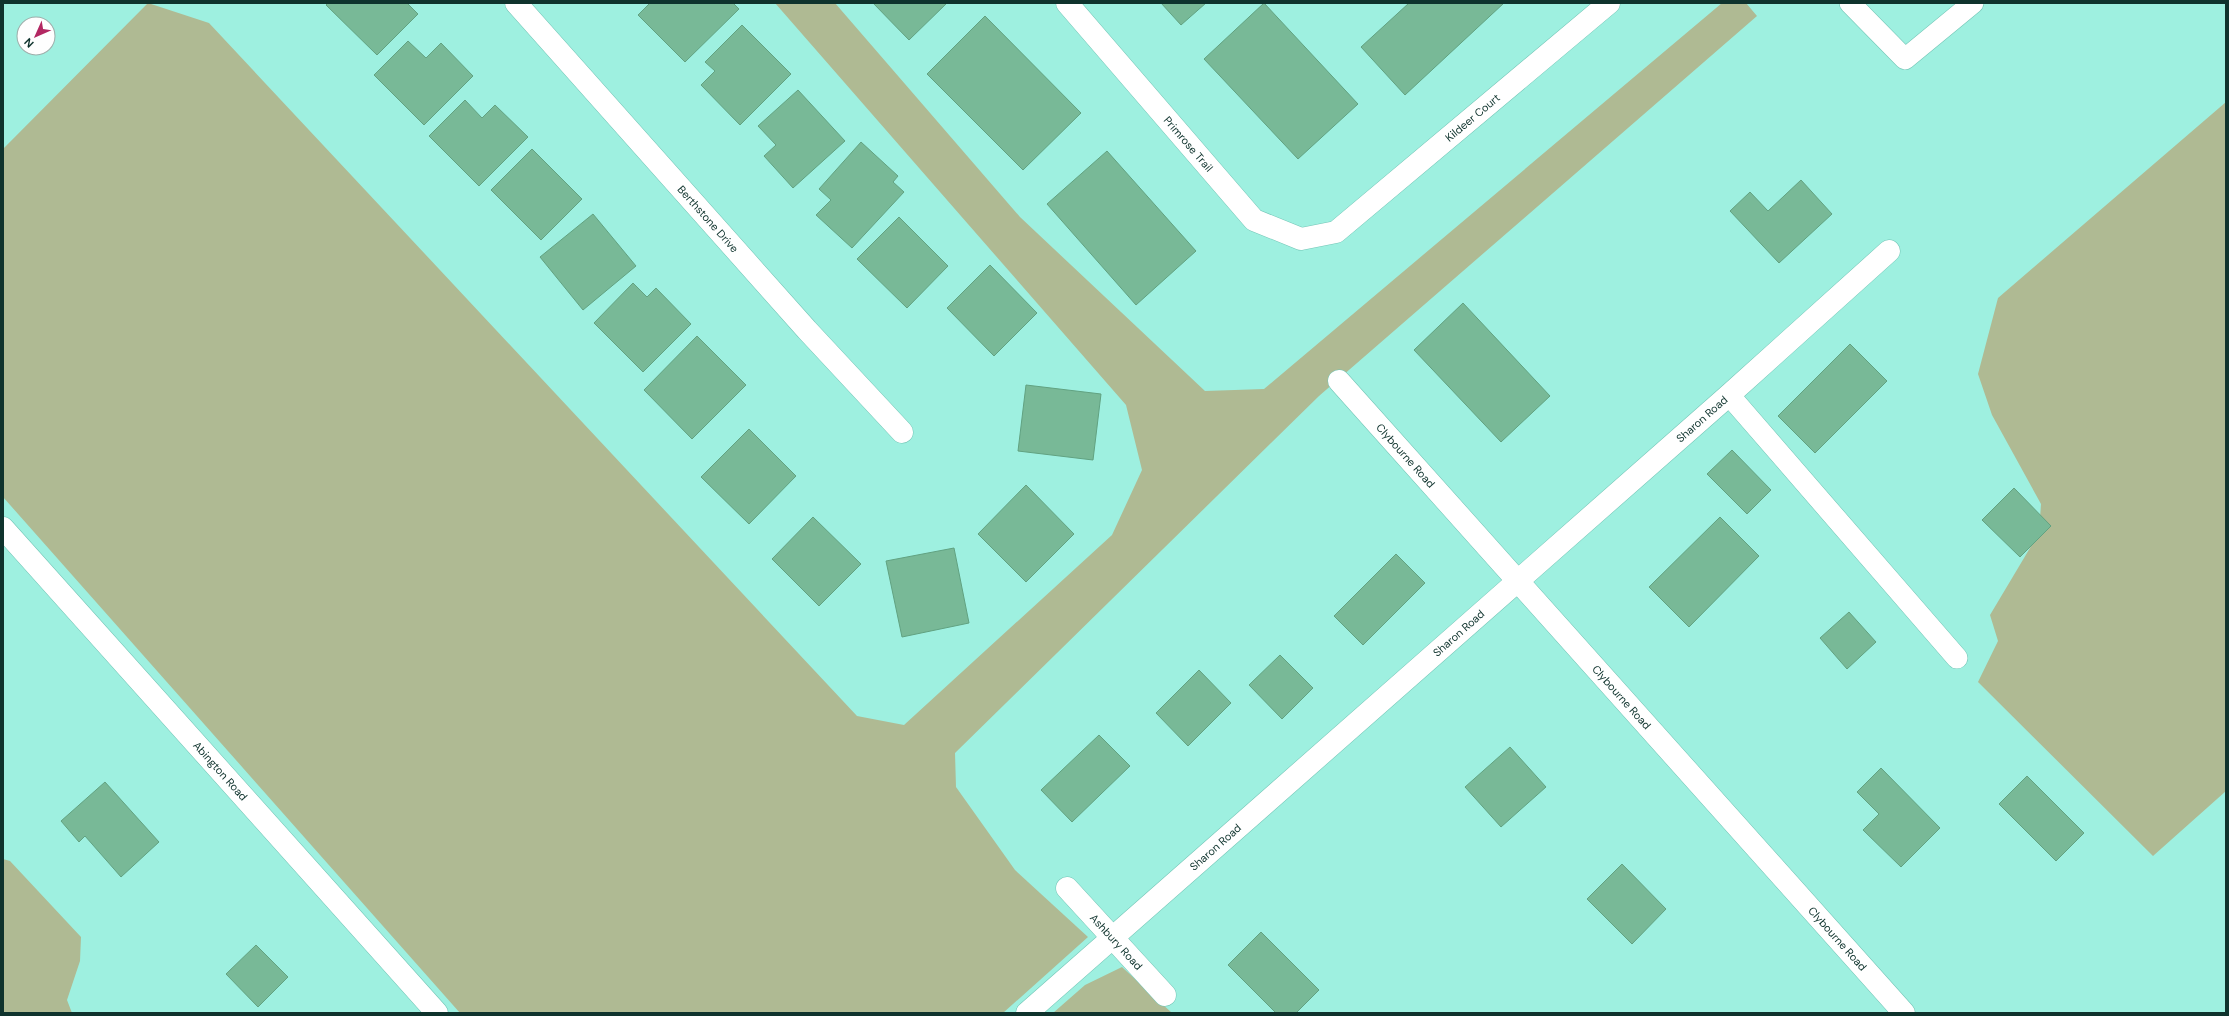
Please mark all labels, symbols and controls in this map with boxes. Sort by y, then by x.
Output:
north arrow [16,16,56,56]
text: N [21,35,37,51]
street label: Kildeer Court [1442,91,1503,144]
street label: Primrose Trail [1161,113,1216,175]
street label: Berthstone Drive [675,182,742,255]
street label: Sharon Road [1673,392,1730,445]
street label: Clybourne Road [1373,421,1438,491]
street label: Sharon Road [1430,607,1487,659]
street label: Clybourne Road [1589,662,1654,732]
street label: Abington Road [190,738,251,804]
street label: Sharon Road [1187,821,1244,874]
street label: Clybourne Road [1805,904,1870,974]
street label: Ashbury Road [1087,911,1146,973]

